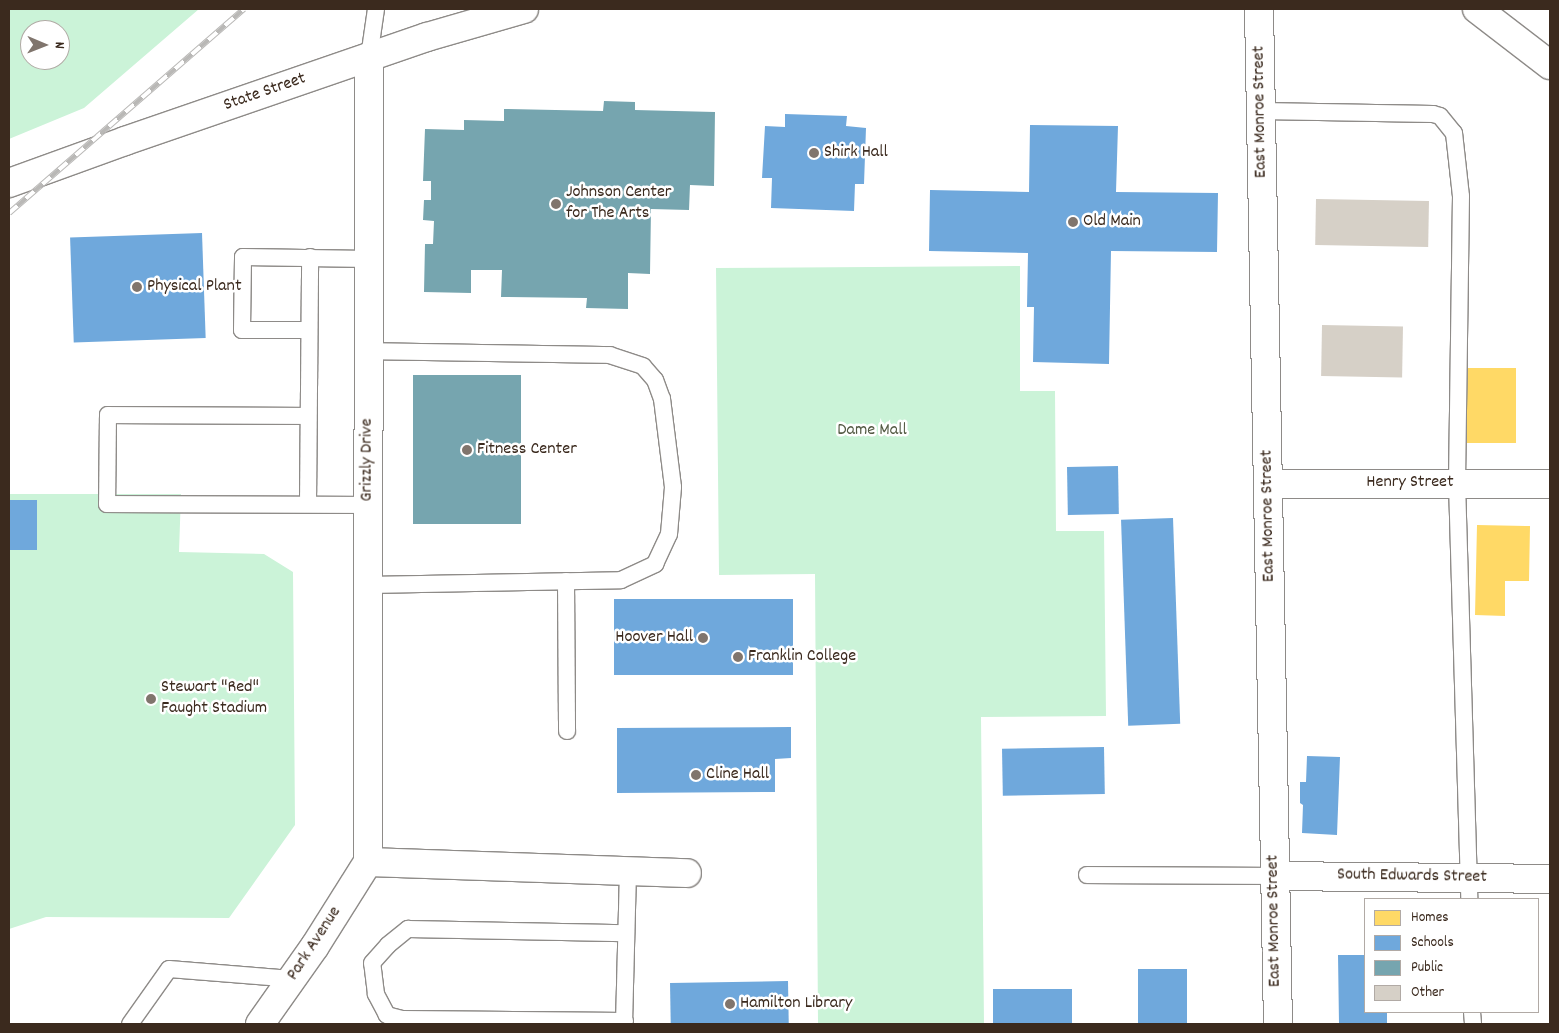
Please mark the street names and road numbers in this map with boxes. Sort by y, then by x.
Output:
street label: East Monroe Street [1249,46,1273,178]
street label: State Street [221,69,309,117]
street label: Grizzly Drive [357,418,379,502]
street label: East Monroe Street [1257,450,1281,582]
street label: Henry Street [1366,472,1454,494]
street label: East Monroe Street [1263,855,1287,987]
street label: South Edwards Street [1337,865,1487,889]
street label: Park Avenue [283,903,347,985]

